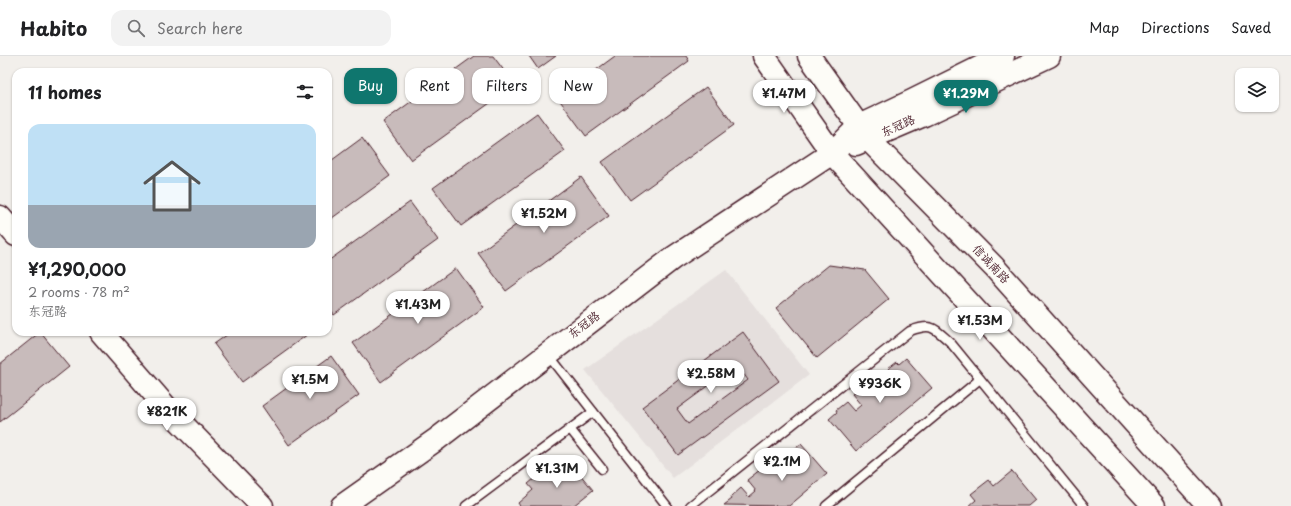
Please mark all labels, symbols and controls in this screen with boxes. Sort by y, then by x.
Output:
search box [111,10,391,46]
text: Habito [20,14,87,42]
text: Search here [157,16,243,39]
icon: search [125,17,147,39]
text: Map [1089,17,1119,38]
text: Directions [1141,17,1209,38]
text: Saved [1231,17,1271,38]
chip: Buy [344,68,397,104]
chip: Rent [405,68,464,104]
chip: Filters [472,68,541,104]
chip: New [549,68,607,104]
map controls [1235,68,1279,112]
button: layers [1235,68,1279,112]
text: 11 homes [28,79,102,105]
pin: ¥1.47M [751,80,817,114]
pin: ¥1.29M [933,80,999,114]
icon: filters [294,81,316,103]
text: ¥1.47M [762,83,806,102]
text: ¥1.29M [943,83,989,102]
street label: 东冠路 [877,110,918,141]
icon: home [136,150,208,222]
pin: ¥1.52M [511,200,577,234]
text: ¥1.52M [521,203,567,222]
street label: 信诚南路 [969,240,1015,287]
text: ¥1,290,000 [28,256,126,282]
text: 2 rooms · 78 m² [28,282,130,301]
pin: ¥1.43M [385,291,451,325]
text: ¥1.43M [395,294,441,313]
text: 东冠路 [28,301,67,320]
street label: 东冠路 [564,306,603,342]
pin: ¥1.53M [947,307,1013,341]
text: ¥1.53M [957,310,1003,329]
pin: ¥2.58M [678,360,744,394]
text: ¥2.58M [686,363,736,382]
pin: ¥1.5M [282,366,338,400]
text: ¥1.5M [291,369,329,388]
pin: ¥936K [852,370,908,404]
text: ¥936K [858,373,902,392]
pin: ¥821K [139,398,195,432]
text: ¥821K [147,401,187,420]
pin: ¥2.1M [754,448,810,482]
text: ¥2.1M [763,451,801,470]
pin: ¥1.31M [524,455,590,489]
text: ¥1.31M [535,458,579,477]

